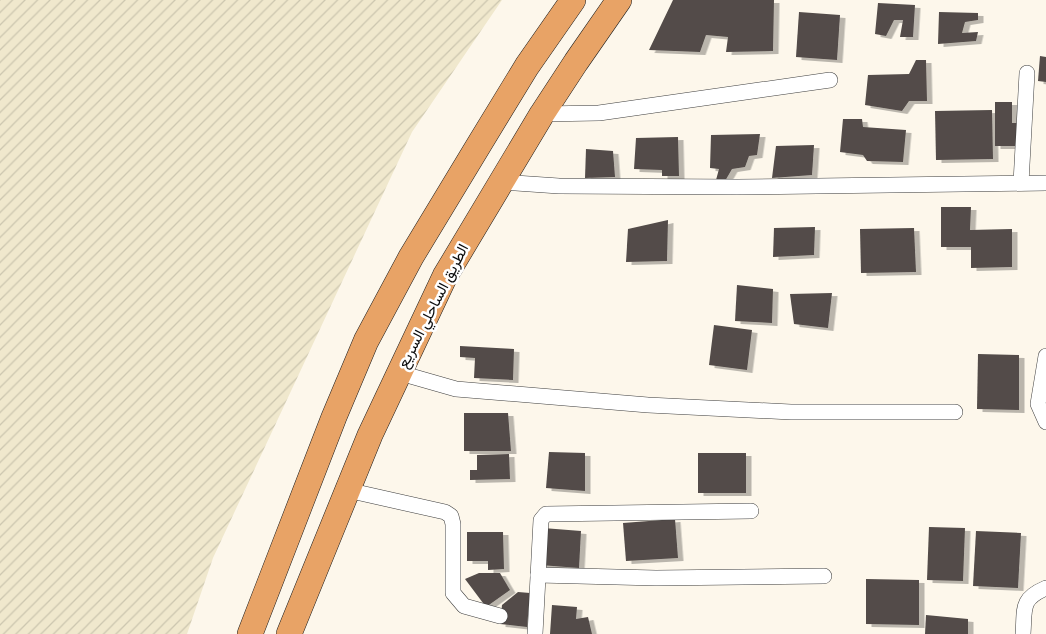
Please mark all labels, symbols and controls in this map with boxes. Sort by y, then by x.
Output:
street label: الطريق الساحلي السريع [395,241,476,373]

